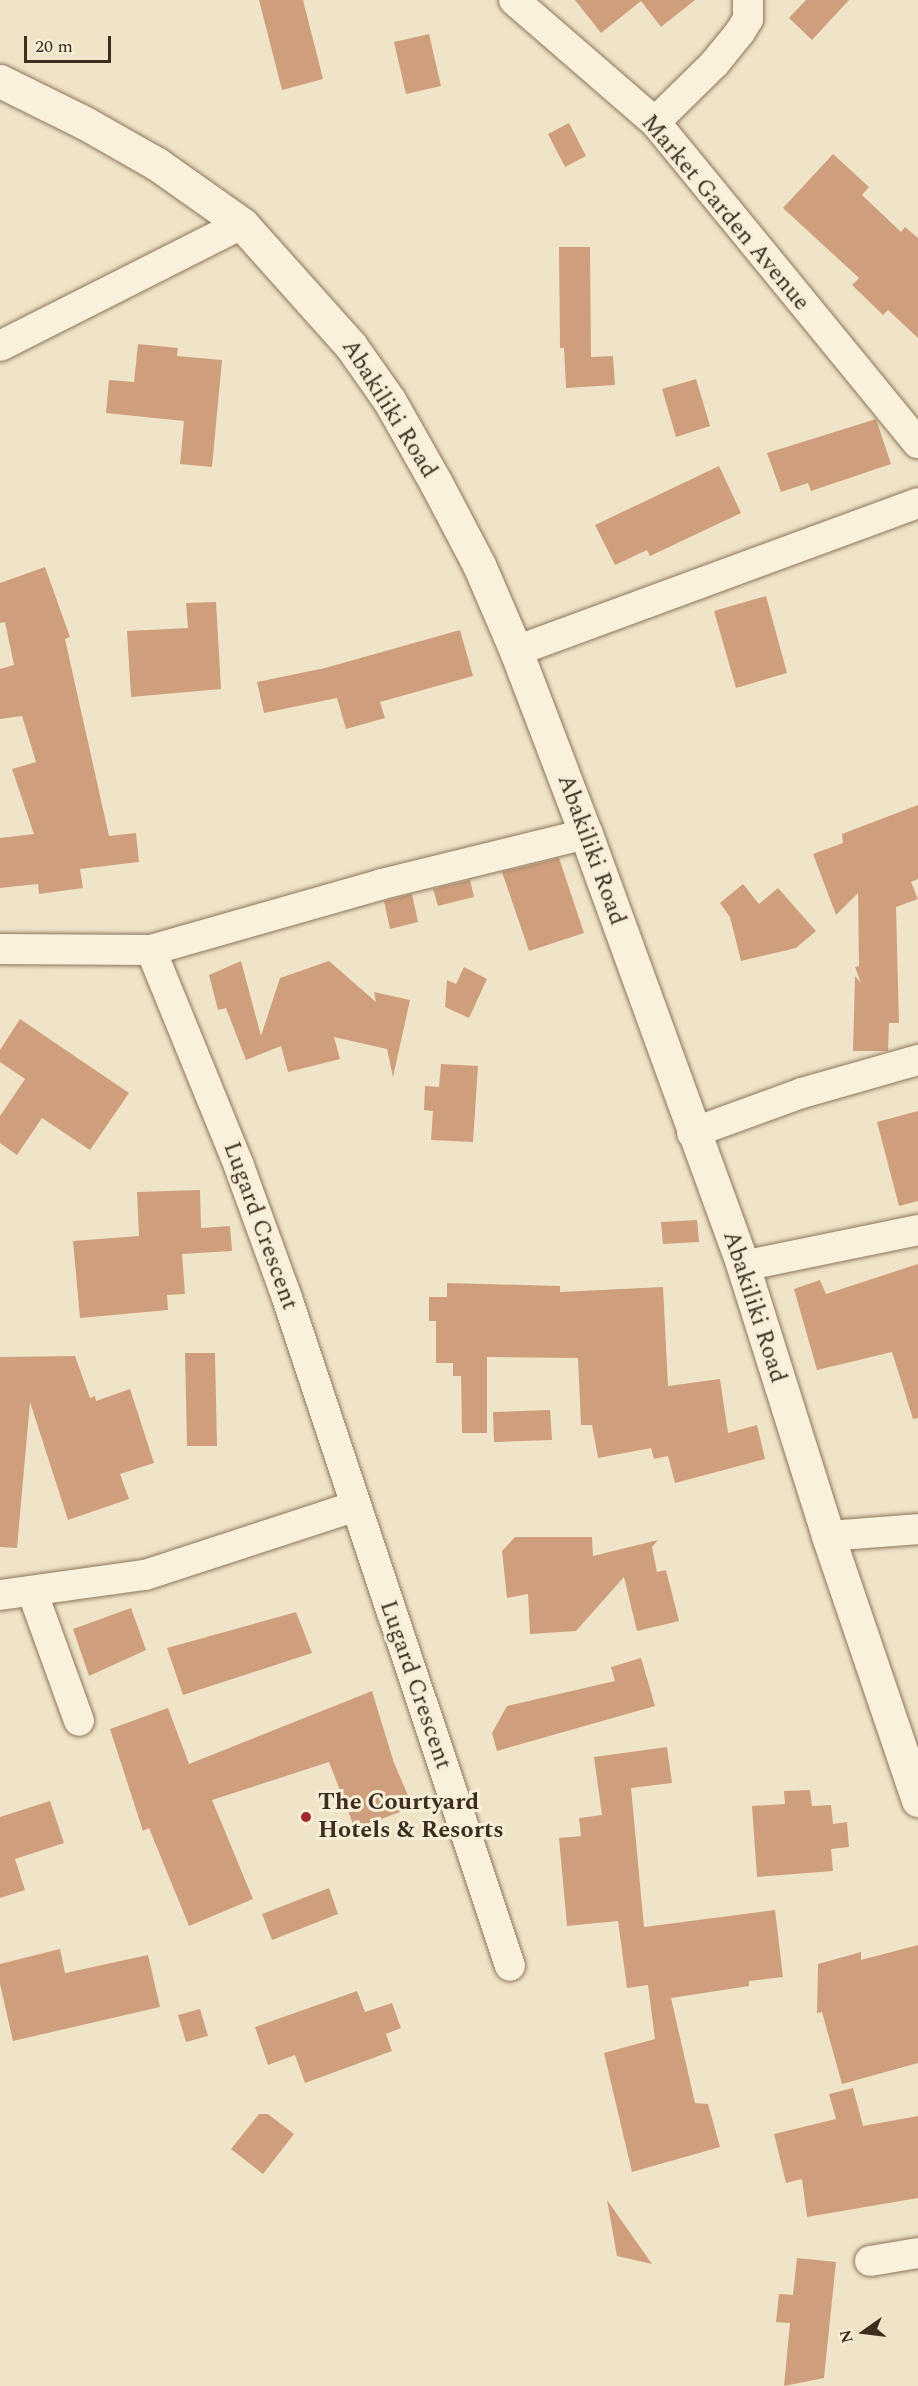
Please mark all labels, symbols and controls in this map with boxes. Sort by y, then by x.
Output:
scale bar [27,24,114,62]
text: 20 m [35,33,73,60]
street label: Market Garden Avenue [635,109,815,317]
street label: Abakiliki Road [335,334,443,484]
street label: Abakiliki Road [550,771,632,929]
street label: Lugard Crescent [216,1138,304,1314]
street label: Abakiliki Road [716,1227,792,1387]
street label: Lugard Crescent [373,1597,457,1773]
place label: The Courtyard Hotels & Resorts [318,1789,504,1845]
marker: The Courtyard Hotels & Resorts [299,1810,313,1824]
north arrow [834,2302,894,2362]
text: N [833,2327,860,2346]

